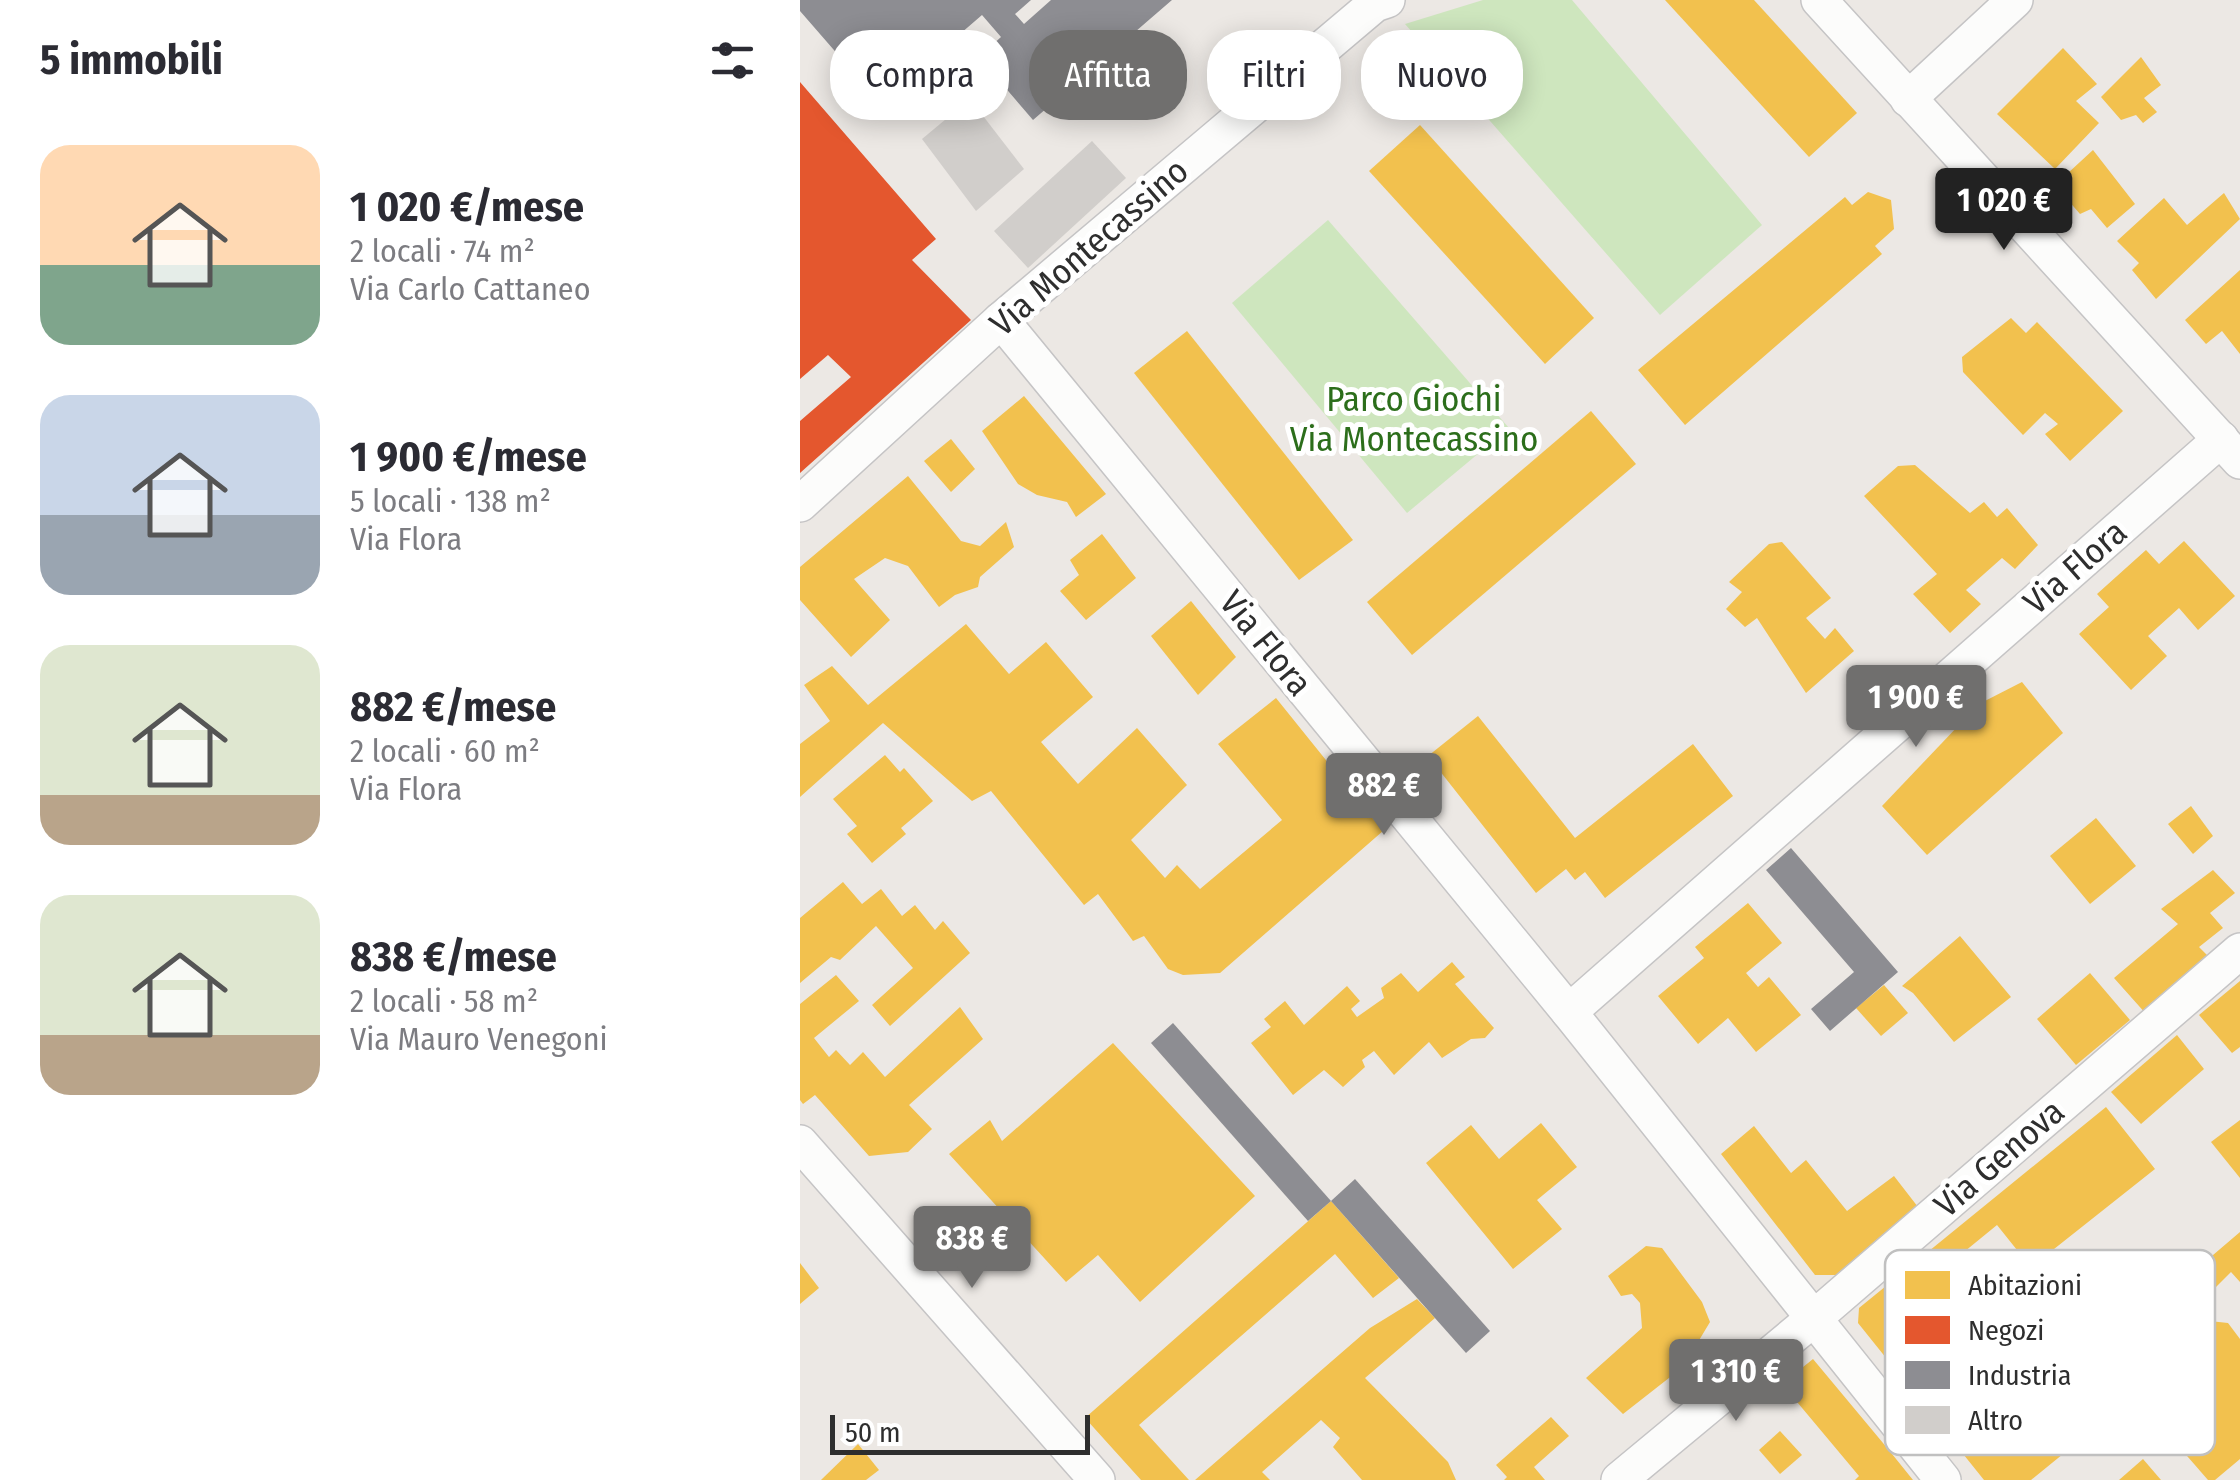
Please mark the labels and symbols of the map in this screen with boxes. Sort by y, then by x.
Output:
street label: Via Montecassino [981,150,1197,344]
pin: 1 020 € [1912,168,2096,253]
park label: Parco Giochi Via Montecassino [1290,378,1538,460]
street label: Via Flora [2015,511,2135,623]
street label: Via Flora [1211,582,1321,704]
pin: 1 900 € [1824,665,2008,750]
pin: 882 € [1314,753,1454,838]
street label: Via Genova [1925,1090,2073,1226]
pin: 838 € [902,1206,1042,1291]
legend [1885,1250,2215,1455]
text: Abitazioni [1968,1269,2082,1302]
text: Negozi [1968,1314,2044,1347]
pin: 1 310 € [1644,1339,1828,1424]
text: Industria [1968,1359,2071,1392]
text: Altro [1968,1404,2023,1437]
scale bar [830,1410,1090,1454]

